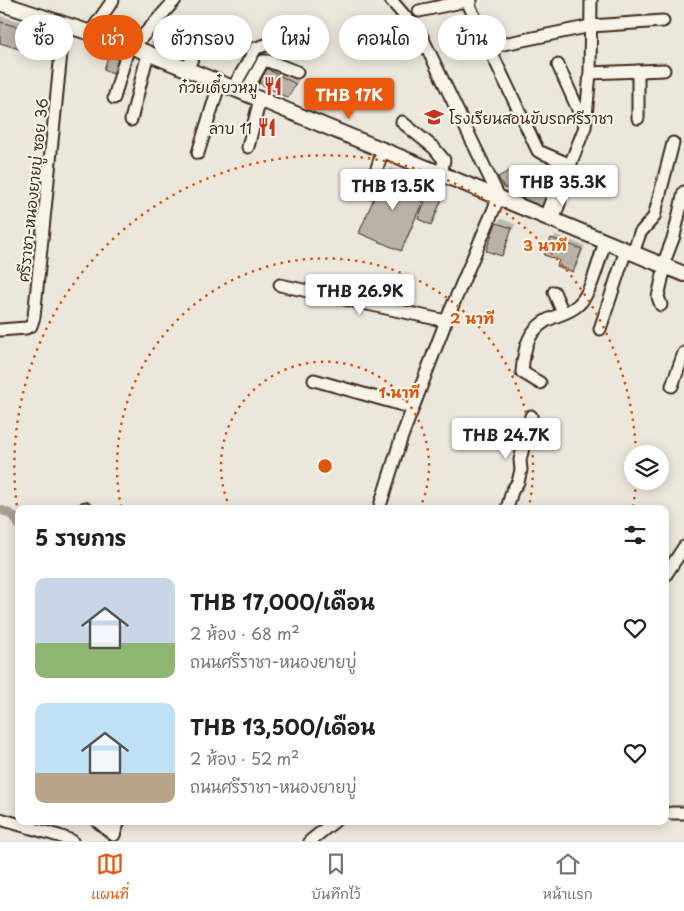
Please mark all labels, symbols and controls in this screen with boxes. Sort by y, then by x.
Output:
chip: ซื้อ [15,15,73,60]
chip: เช่า [83,15,143,60]
chip: ตัวกรอง [153,15,252,60]
chip: ใหม่ [262,15,329,60]
chip: คอนโด [339,15,428,60]
chip: บ้าน [438,15,506,60]
place label: ก๋วยเตี๋ยวหมู [178,73,258,99]
restaurant icon: ก๋วยเตี๋ยวหมู [262,75,284,97]
pin: THB 17K [303,78,395,120]
text: THB 17K [315,82,383,106]
street label: ศรีราชา-หนองยายบู่ ซอย 36 [11,97,54,283]
school or university icon: โรงเรียนสอนขับรถศรีราชา [423,106,445,128]
place label: โรงเรียนสอนขับรถศรีราชา [449,106,613,129]
place label: ลาบ 11 [209,116,252,139]
restaurant icon: ลาบ 11 [256,116,278,138]
pin: THB 35.3K [506,164,620,207]
pin: THB 13.5K [336,168,450,211]
text: THB 35.3K [520,169,606,193]
text: THB 13.5K [351,173,435,197]
text: 3 นาที [523,233,567,256]
pin: THB 26.9K [303,274,417,316]
text: THB 26.9K [316,278,404,302]
text: 2 นาที [450,306,494,329]
text: 1 นาที [379,380,420,403]
pin: THB 24.7K [449,418,563,460]
text: THB 24.7K [463,422,549,446]
map controls [624,445,669,490]
button: layers [624,445,669,490]
centre of rings [316,457,334,475]
text: 5 รายการ [35,521,126,553]
icon: filters [621,521,649,549]
text: THB 17,000/เดือน [190,585,375,617]
icon: home [75,598,135,658]
icon: heart [621,614,649,642]
text: 2 ห้อง · 68 m² [190,621,300,645]
text: ถนนศรีราชา-หนองยายบู่ [190,649,356,673]
text: THB 13,500/เดือน [190,710,376,742]
icon: home [75,723,135,783]
icon: heart [621,739,649,767]
text: 2 ห้อง · 52 m² [190,746,299,770]
text: ถนนศรีราชา-หนองยายบู่ [190,774,356,798]
tab: แผนที่ [91,850,129,904]
tab: บันทึกไว้ [311,850,361,904]
tab: หน้าแรก [543,850,593,904]

